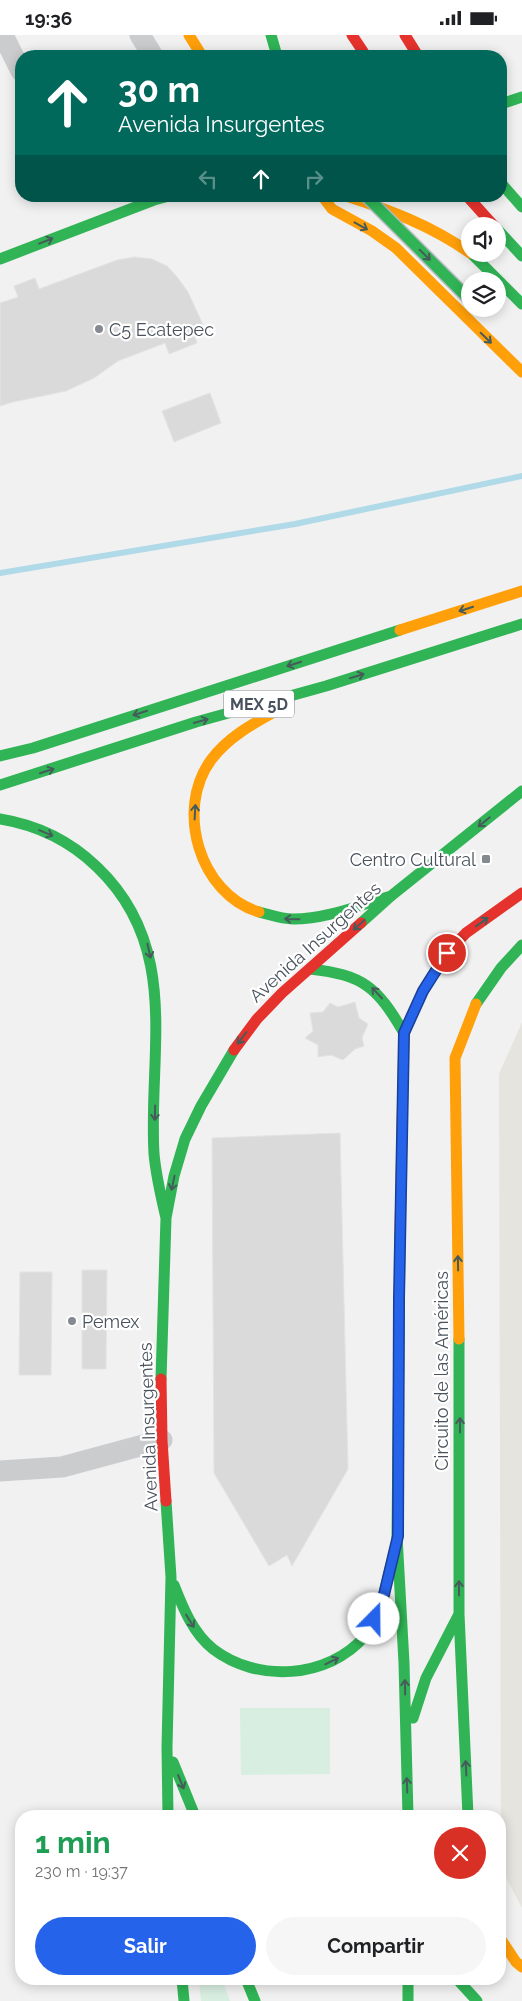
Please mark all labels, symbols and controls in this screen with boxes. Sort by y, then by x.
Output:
text: 19:36 [25,7,72,29]
text: 30 m [118,69,200,110]
icon: ahead [35,70,100,135]
text: Avenida Insurgentes [118,111,325,137]
icon: left [194,165,222,193]
icon: ahead [247,165,275,193]
icon: right [300,165,328,193]
map controls [461,217,506,317]
button: sound [461,217,506,262]
one-way arrow [354,221,369,231]
one-way arrow [38,236,53,245]
one-way arrow [419,249,431,262]
button: layers [461,272,506,317]
place label: C5 Ecatepec [109,319,214,340]
marker: C5 Ecatepec [93,323,105,335]
one-way arrow [480,332,493,344]
one-way arrow [459,605,474,614]
one-way arrow [287,659,303,669]
one-way arrow [349,670,365,680]
road number: MEX 5D [224,691,294,717]
one-way arrow [132,709,148,719]
one-way arrow [193,715,209,725]
one-way arrow [38,766,54,775]
one-way arrow [190,805,199,821]
one-way arrow [478,816,491,827]
one-way arrow [38,829,53,839]
place label: Centro Cultural [350,849,476,870]
marker: Centro Cultural [480,853,492,865]
street label: Avenida Insurgentes [245,877,385,1006]
one-way arrow [285,914,301,924]
one-way arrow [475,917,489,927]
one-way arrow [352,919,365,931]
pin [426,932,468,974]
icon: arrive [433,939,461,967]
one-way arrow [145,943,154,959]
one-way arrow [371,986,383,999]
one-way arrow [237,1031,248,1044]
one-way arrow [151,1105,160,1121]
one-way arrow [167,1175,177,1191]
one-way arrow [453,1255,463,1271]
street label: Circuito de las Américas [431,1271,452,1471]
place label: Pemex [82,1311,139,1332]
marker: Pemex [66,1315,78,1327]
street label: Avenida Insurgentes [135,1342,161,1512]
one-way arrow [455,1417,465,1434]
one-way arrow [454,1580,464,1596]
position arrow [347,1592,399,1644]
one-way arrow [186,1614,196,1628]
one-way arrow [325,1656,340,1666]
one-way arrow [400,1679,410,1696]
one-way arrow [461,1760,470,1776]
one-way arrow [177,1773,186,1789]
one-way arrow [403,1777,412,1793]
text: 1 min [35,1825,111,1860]
button: close [434,1827,486,1879]
text: 230 m · 19:37 [35,1862,128,1881]
button: Salir [35,1917,256,1975]
button: Compartir [266,1917,486,1975]

